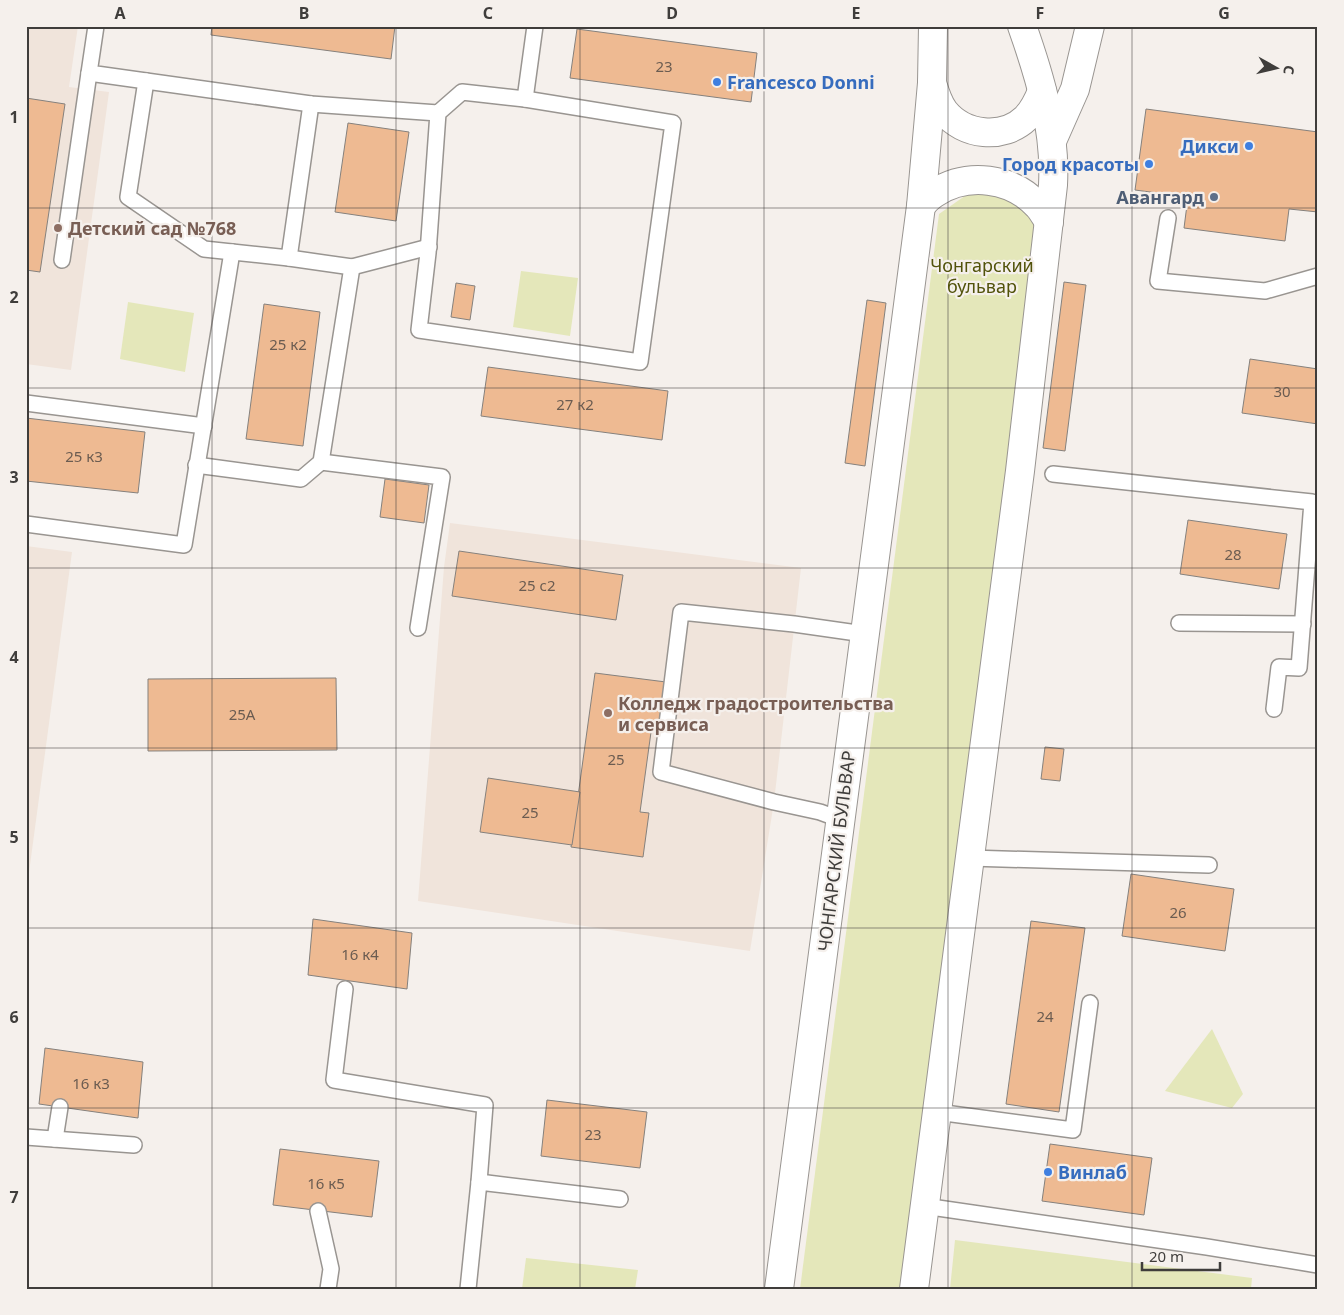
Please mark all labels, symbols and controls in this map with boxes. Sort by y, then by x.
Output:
text: A [114,2,126,24]
text: B [299,2,309,24]
text: C [483,2,493,24]
text: D [666,2,678,24]
text: E [852,2,861,24]
text: F [1036,2,1044,24]
text: G [1218,2,1230,24]
north arrow [1252,42,1302,92]
house number: 23 [655,56,673,76]
text: С [1279,64,1299,76]
place label: Francesco Donni [727,70,875,94]
marker: Francesco Donni [711,76,723,88]
text: 1 [9,106,19,128]
place label: Дикси [1181,134,1239,158]
marker: Дикси [1243,140,1255,152]
place label: Город красоты [1002,152,1139,176]
marker: Город красоты [1143,158,1155,170]
place label: Авангард [1116,185,1205,209]
marker: Авангард [1208,191,1220,203]
place label: Детский сад №768 [68,216,236,240]
marker: Детский сад №768 [52,222,64,234]
park label: Чонгарский бульвар [930,253,1034,298]
text: 2 [9,286,19,308]
house number: 25 к2 [269,334,307,354]
house number: 30 [1273,381,1291,401]
house number: 27 к2 [556,394,594,414]
house number: 25 к3 [65,446,103,466]
text: 3 [9,466,19,488]
house number: 28 [1224,544,1242,564]
house number: 25 с2 [518,575,556,595]
text: 4 [9,646,19,668]
place label: Колледж градостроительства и сервиса [618,691,894,736]
house number: 25А [229,704,256,724]
marker: Колледж градостроительства и сервиса [602,707,614,719]
house number: 25 [607,749,625,769]
street label: ЧОНГАРСКИЙ БУЛЬВАР [812,749,860,953]
house number: 25 [521,802,539,822]
text: 5 [9,826,19,848]
house number: 26 [1169,902,1187,922]
house number: 16 к4 [341,944,379,964]
text: 6 [9,1006,19,1028]
house number: 24 [1036,1006,1054,1026]
house number: 16 к3 [72,1073,110,1093]
house number: 23 [584,1124,602,1144]
place label: Винлаб [1058,1160,1127,1184]
marker: Винлаб [1042,1166,1054,1178]
house number: 16 к5 [307,1173,345,1193]
text: 7 [9,1186,19,1208]
scale bar [1142,1240,1219,1272]
text: 20 m [1149,1246,1184,1266]

